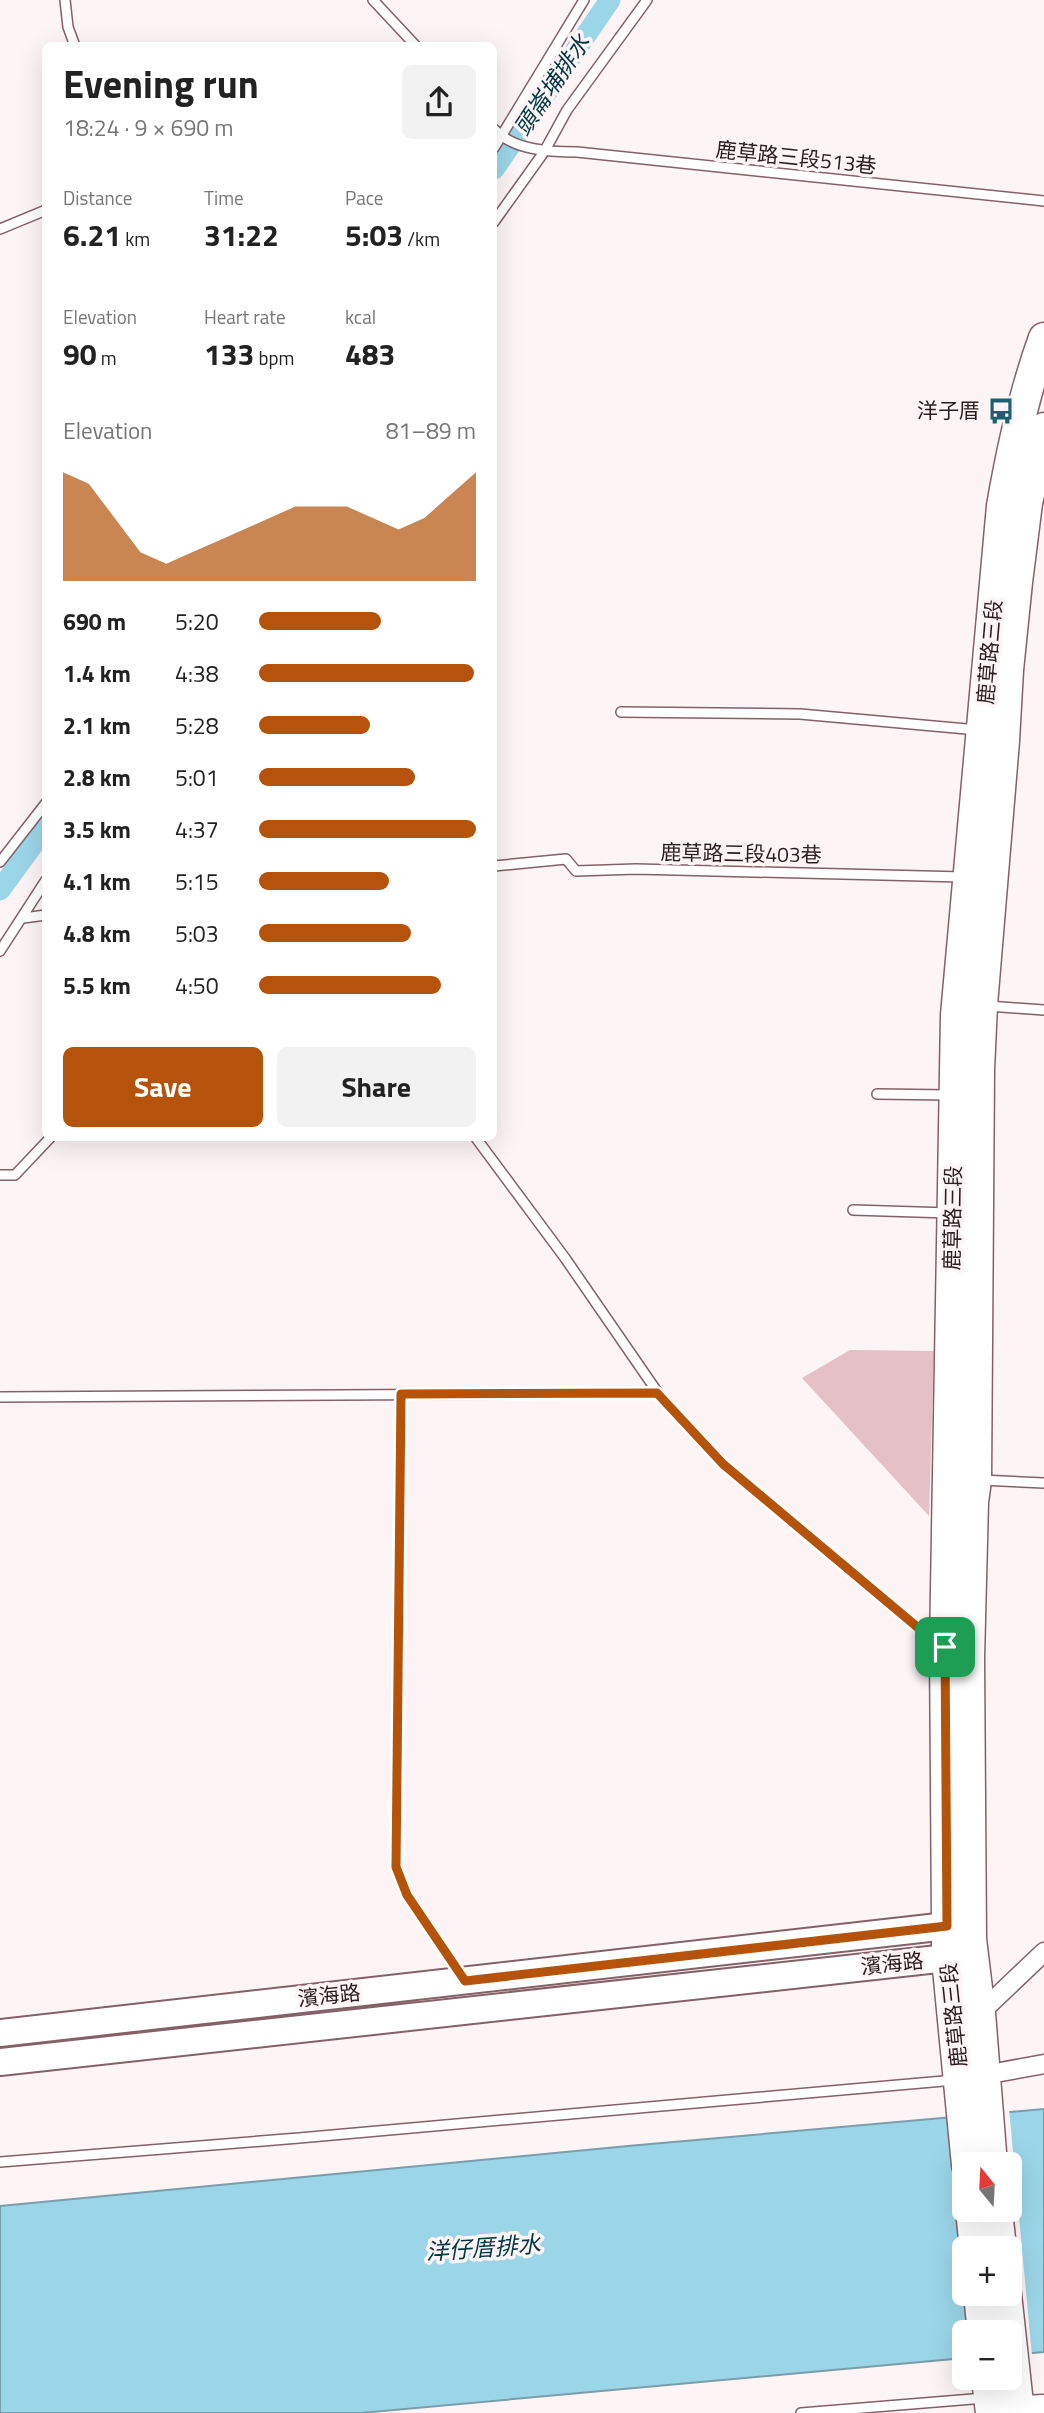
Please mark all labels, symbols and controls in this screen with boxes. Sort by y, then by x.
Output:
water label: 頭崙埔排水 [505,26,599,142]
text: Evening run [63,55,259,113]
button: share [402,65,476,139]
text: 18:24 · 9 × 690 m [63,110,233,145]
street label: 鹿草路三段513巷 [714,133,878,181]
text: Distance [63,183,132,212]
text: Time [204,183,244,212]
text: Pace [345,183,383,212]
text: 6.21 [63,212,121,258]
text: 31:22 [204,212,279,258]
text: 5:03 [345,212,403,258]
text: km [121,224,150,253]
text: /km [403,224,440,253]
text: Elevation [63,302,137,331]
text: Heart rate [204,302,286,331]
text: kcal [345,302,376,331]
text: 90 [63,331,97,377]
text: 133 [204,331,254,377]
text: 483 [345,331,395,377]
text: m [97,343,117,372]
text: bpm [254,343,294,372]
place label: 洋子厝 [917,394,980,426]
bus stop icon: 洋子厝 [986,396,1016,426]
text: Elevation [63,413,152,448]
text: 81–89 m [386,413,476,448]
street label: 鹿草路三段 [968,598,1010,706]
text: 690 m [63,604,126,639]
text: 5:20 [175,604,219,639]
text: 1.4 km [63,656,131,691]
text: 4:38 [175,656,219,691]
text: 2.1 km [63,708,131,743]
text: 5:28 [175,708,219,743]
text: 2.8 km [63,760,131,795]
text: 5:01 [175,760,219,795]
text: 3.5 km [63,812,131,847]
text: 4:37 [175,812,219,847]
street label: 鹿草路三段403巷 [660,836,822,870]
text: 4.1 km [63,864,131,899]
text: 5:15 [175,864,219,899]
text: 4.8 km [63,916,131,951]
text: 5:03 [175,916,219,951]
text: 5.5 km [63,968,131,1003]
text: 4:50 [175,968,219,1003]
button: Save [63,1047,263,1127]
button: Share [277,1047,476,1127]
street label: 鹿草路三段 [935,1165,969,1271]
pin [915,1617,975,1677]
icon: arrive [926,1628,964,1666]
street label: 濱海路 [859,1944,925,1982]
street label: 鹿草路三段 [932,1961,974,2069]
street label: 濱海路 [296,1976,362,2014]
north arrow [952,2152,1022,2222]
map controls [952,2152,1022,2390]
water label: 洋仔厝排水 [424,2226,543,2269]
button: + [952,2236,1022,2306]
button: − [952,2320,1022,2390]

